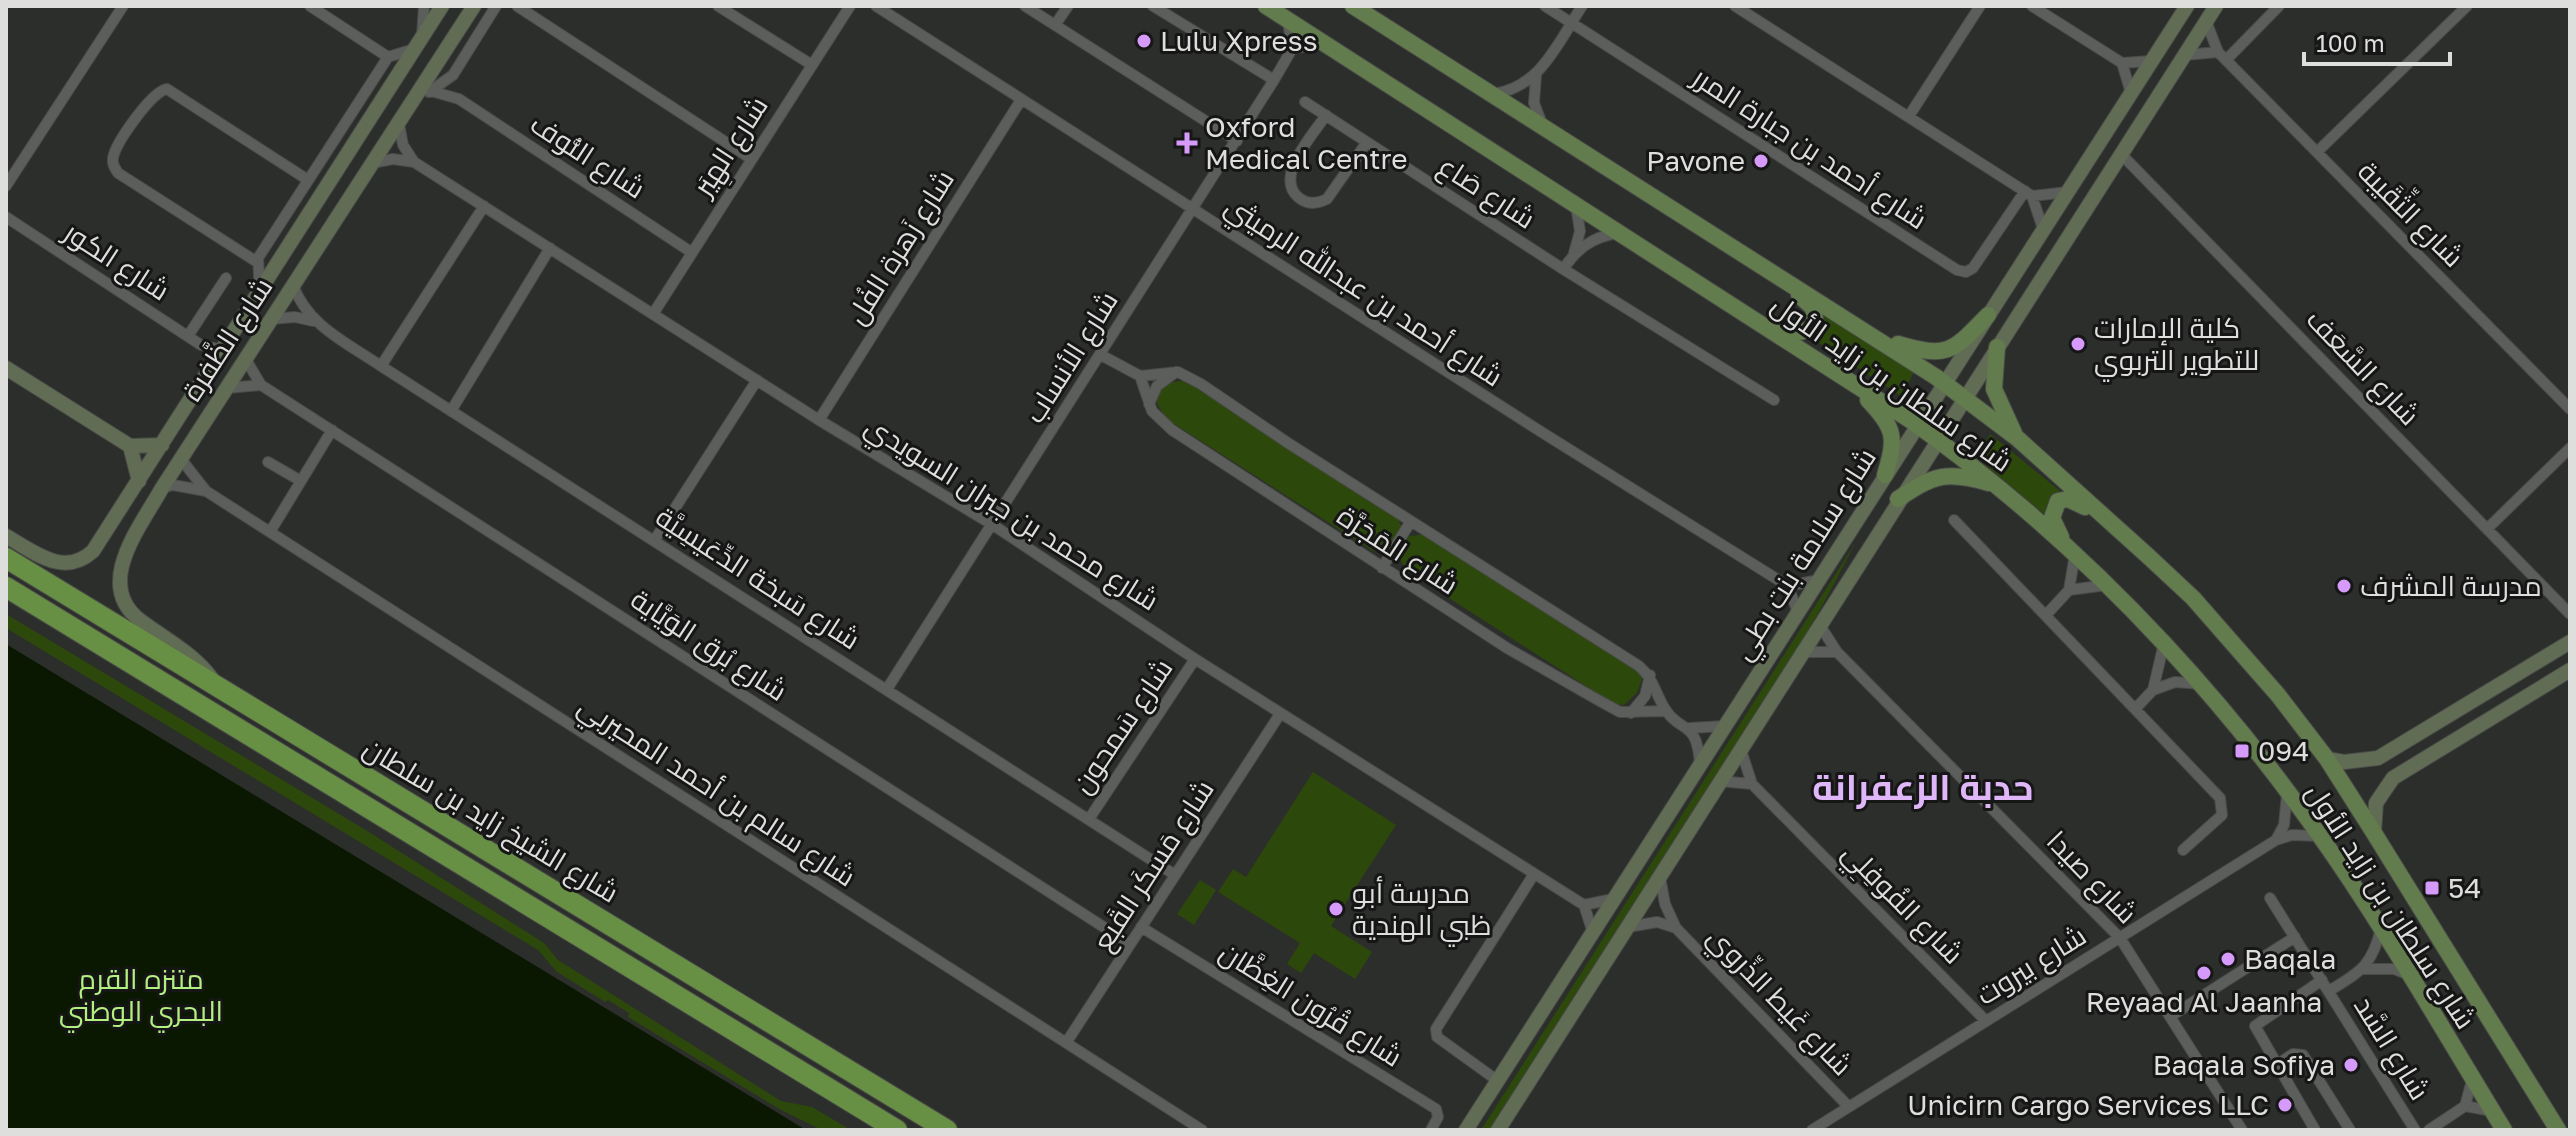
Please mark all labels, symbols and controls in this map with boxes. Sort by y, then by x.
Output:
scale bar [2304,16,2450,66]
place label: Lulu Xpress [1160,24,1318,57]
text: 100 m [2316,28,2385,57]
marker: Lulu Xpress [1135,32,1153,50]
street label: شارع أحمد بن جبارة المرر [1684,59,1933,238]
street label: شارع الهِيَر [684,90,779,207]
street label: شارع النُّوف [523,106,652,207]
place label: Oxford Medical Centre [1205,110,1407,175]
marker: Oxford Medical Centre [1176,132,1198,154]
place label: Pavone [1646,144,1745,177]
street label: شارع صَاع [1431,148,1542,237]
street label: شارع الثِّقَيبة [2350,150,2475,275]
marker: Pavone [1752,152,1770,170]
street label: شارع زَهرة الفُل [839,164,963,331]
street label: شارع أحمد بن عبدالله الرميثي [1216,188,1510,398]
street label: شارع الكور [55,213,176,309]
street label: شارع الظَّفرة [175,271,281,408]
street label: شارع الأنساب [1017,285,1127,430]
street label: شارع سلطان بن زايد الأول [1764,287,2019,481]
street label: شارع السَّعَف [2298,302,2427,433]
place label: كلية الإمارات للتطوير التربوي [2094,311,2259,382]
marker: كلية الإمارات للتطوير التربوي [2069,335,2087,353]
street label: شارع محمد بن جبران السويدي [856,409,1165,622]
street label: شارع سلامة بنت بطي [1725,442,1887,669]
street label: شارع المَجَرَّة [1330,498,1465,603]
street label: شارع سَبخة الدِّعَيسِيَّة [649,499,866,658]
place label: مدرسة المشرف [2360,569,2542,602]
marker: مدرسة المشرف [2335,577,2353,595]
street label: شارع بُرق الوَيَّاية [624,582,793,710]
street label: شارع سَمحون [1065,652,1181,801]
street label: شارع سالم بن أحمد المحيربي [569,689,862,898]
street label: شارع الشيخ زايد بن سلطان [356,730,625,911]
place label: 094 [2258,734,2309,767]
marker: 094 [2233,742,2251,760]
district label: حدبة الزعفرانة [1812,765,2034,809]
street label: شارع مَسكَر القَبع [1085,773,1222,958]
street label: شارع سلطان بن زايد الأول [2297,777,2483,1036]
street label: شارع صيدا [2038,824,2144,932]
street label: شارع الفُوفِلِي [1832,835,1971,974]
place label: 54 [2448,871,2481,904]
place label: مدرسة أبو ظبي الهندية [1352,876,1492,947]
marker: 54 [2423,879,2441,897]
marker: مدرسة أبو ظبي الهندية [1327,900,1345,918]
street label: شارع بيروت [1970,918,2093,1014]
street label: شارع غَيط الذِّروي [1697,919,1860,1086]
street label: شارع قُرُون الغِظَّان [1213,934,1408,1075]
place label: Baqala [2244,942,2336,975]
marker: Baqala [2219,950,2237,968]
park label: متنزه القرم البحري الوطني [59,962,223,1033]
marker: Reyaad Al Jaanha [2195,964,2213,982]
place label: Reyaad Al Jaanha [2086,985,2322,1018]
street label: شارع السَّد [2345,990,2437,1107]
place label: Baqala Sofiya [2153,1048,2335,1081]
marker: Baqala Sofiya [2342,1056,2360,1074]
place label: Unicirn Cargo Services LLC [1907,1088,2269,1121]
marker: Unicirn Cargo Services LLC [2276,1096,2294,1114]

